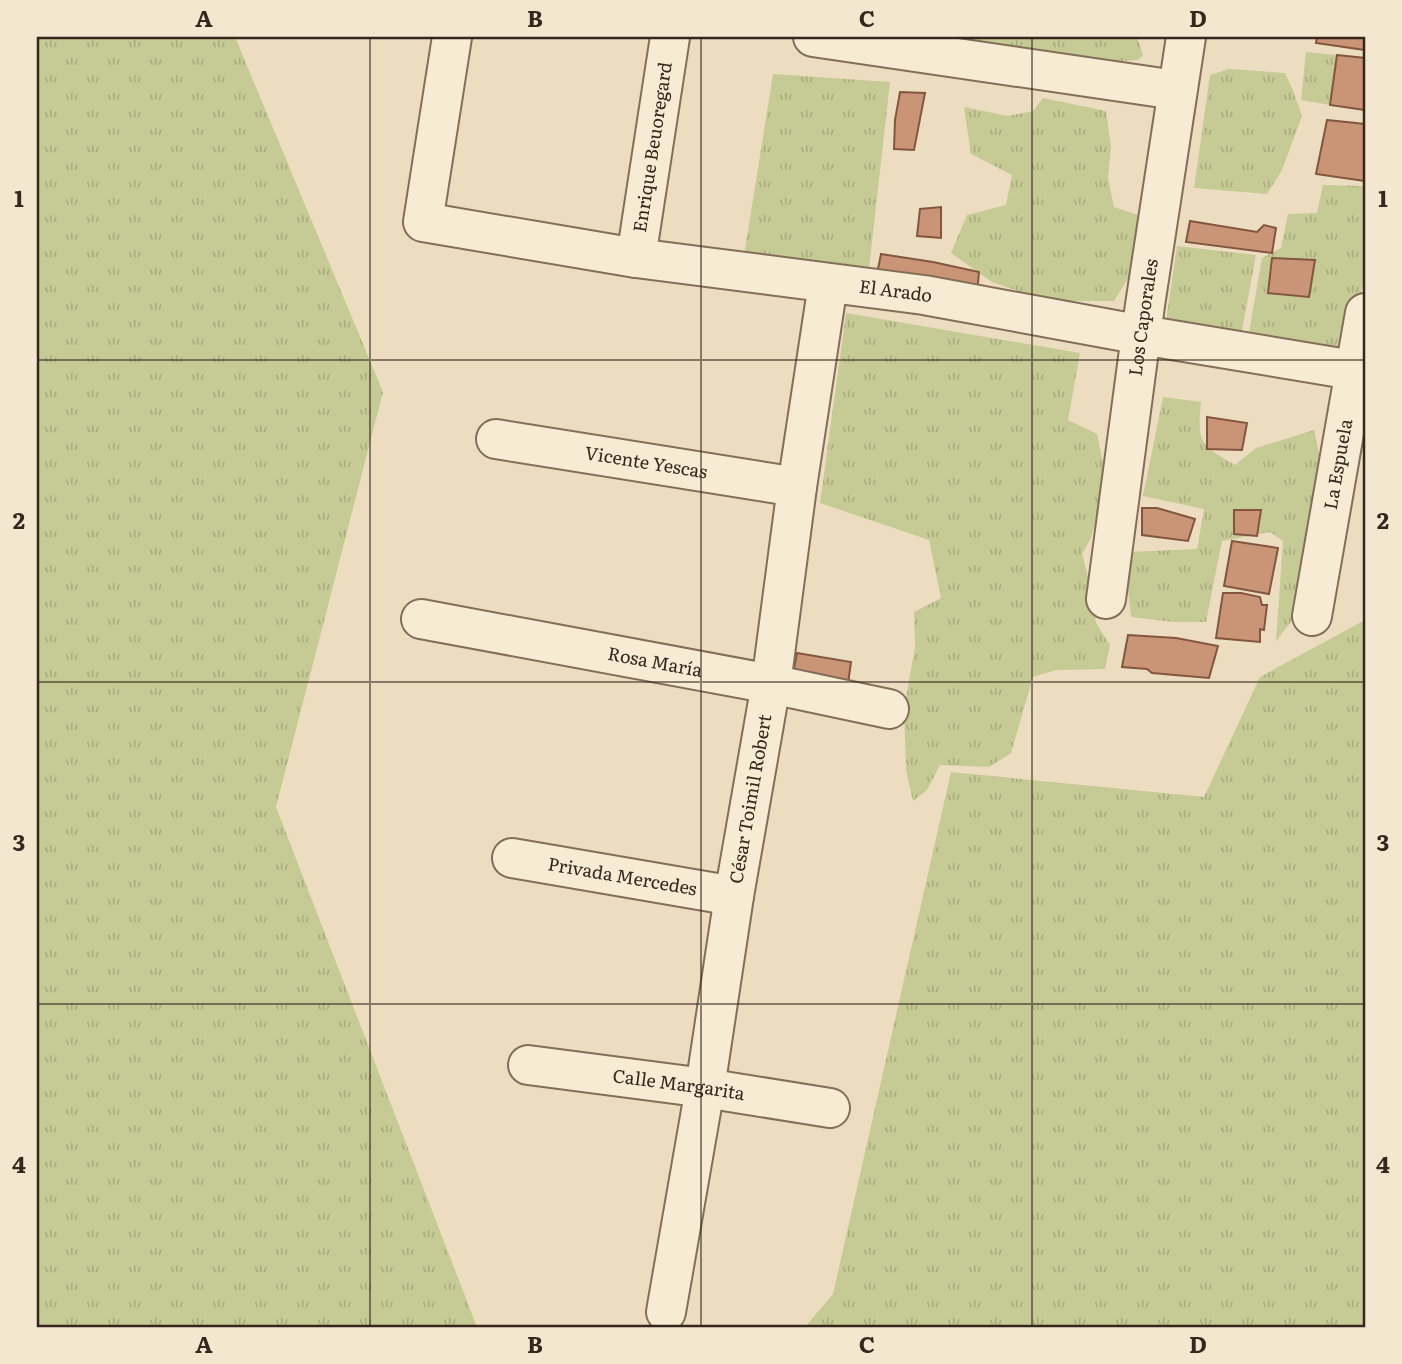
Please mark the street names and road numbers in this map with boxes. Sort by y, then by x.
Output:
street label: Enrique Beuoregard [625,60,678,234]
street label: Los Caporales [1121,257,1164,378]
street label: El Arado [858,272,935,308]
street label: La Espuela [1316,416,1358,512]
street label: Vicente Yescas [583,438,710,485]
street label: Rosa María [606,639,705,683]
street label: César Toimil Robert [721,711,778,886]
street label: Privada Mercedes [546,849,699,901]
street label: Calle Margarita [611,1061,747,1106]

